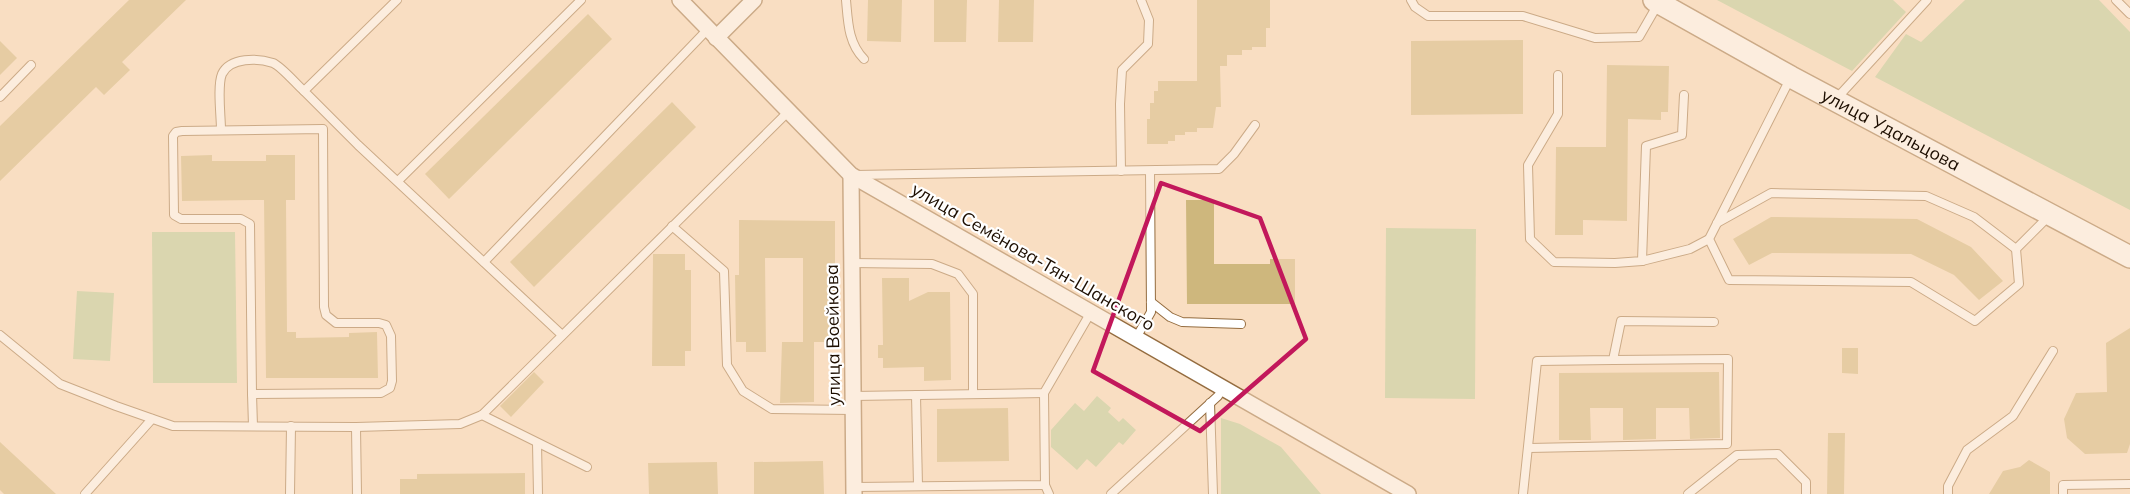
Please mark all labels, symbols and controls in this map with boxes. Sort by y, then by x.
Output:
street label: улица Удальцова [1817,83,1964,176]
street label: улица Семёнова-Тян-Шанского [908,177,1159,336]
street label: улица Воейкова [820,264,845,406]

